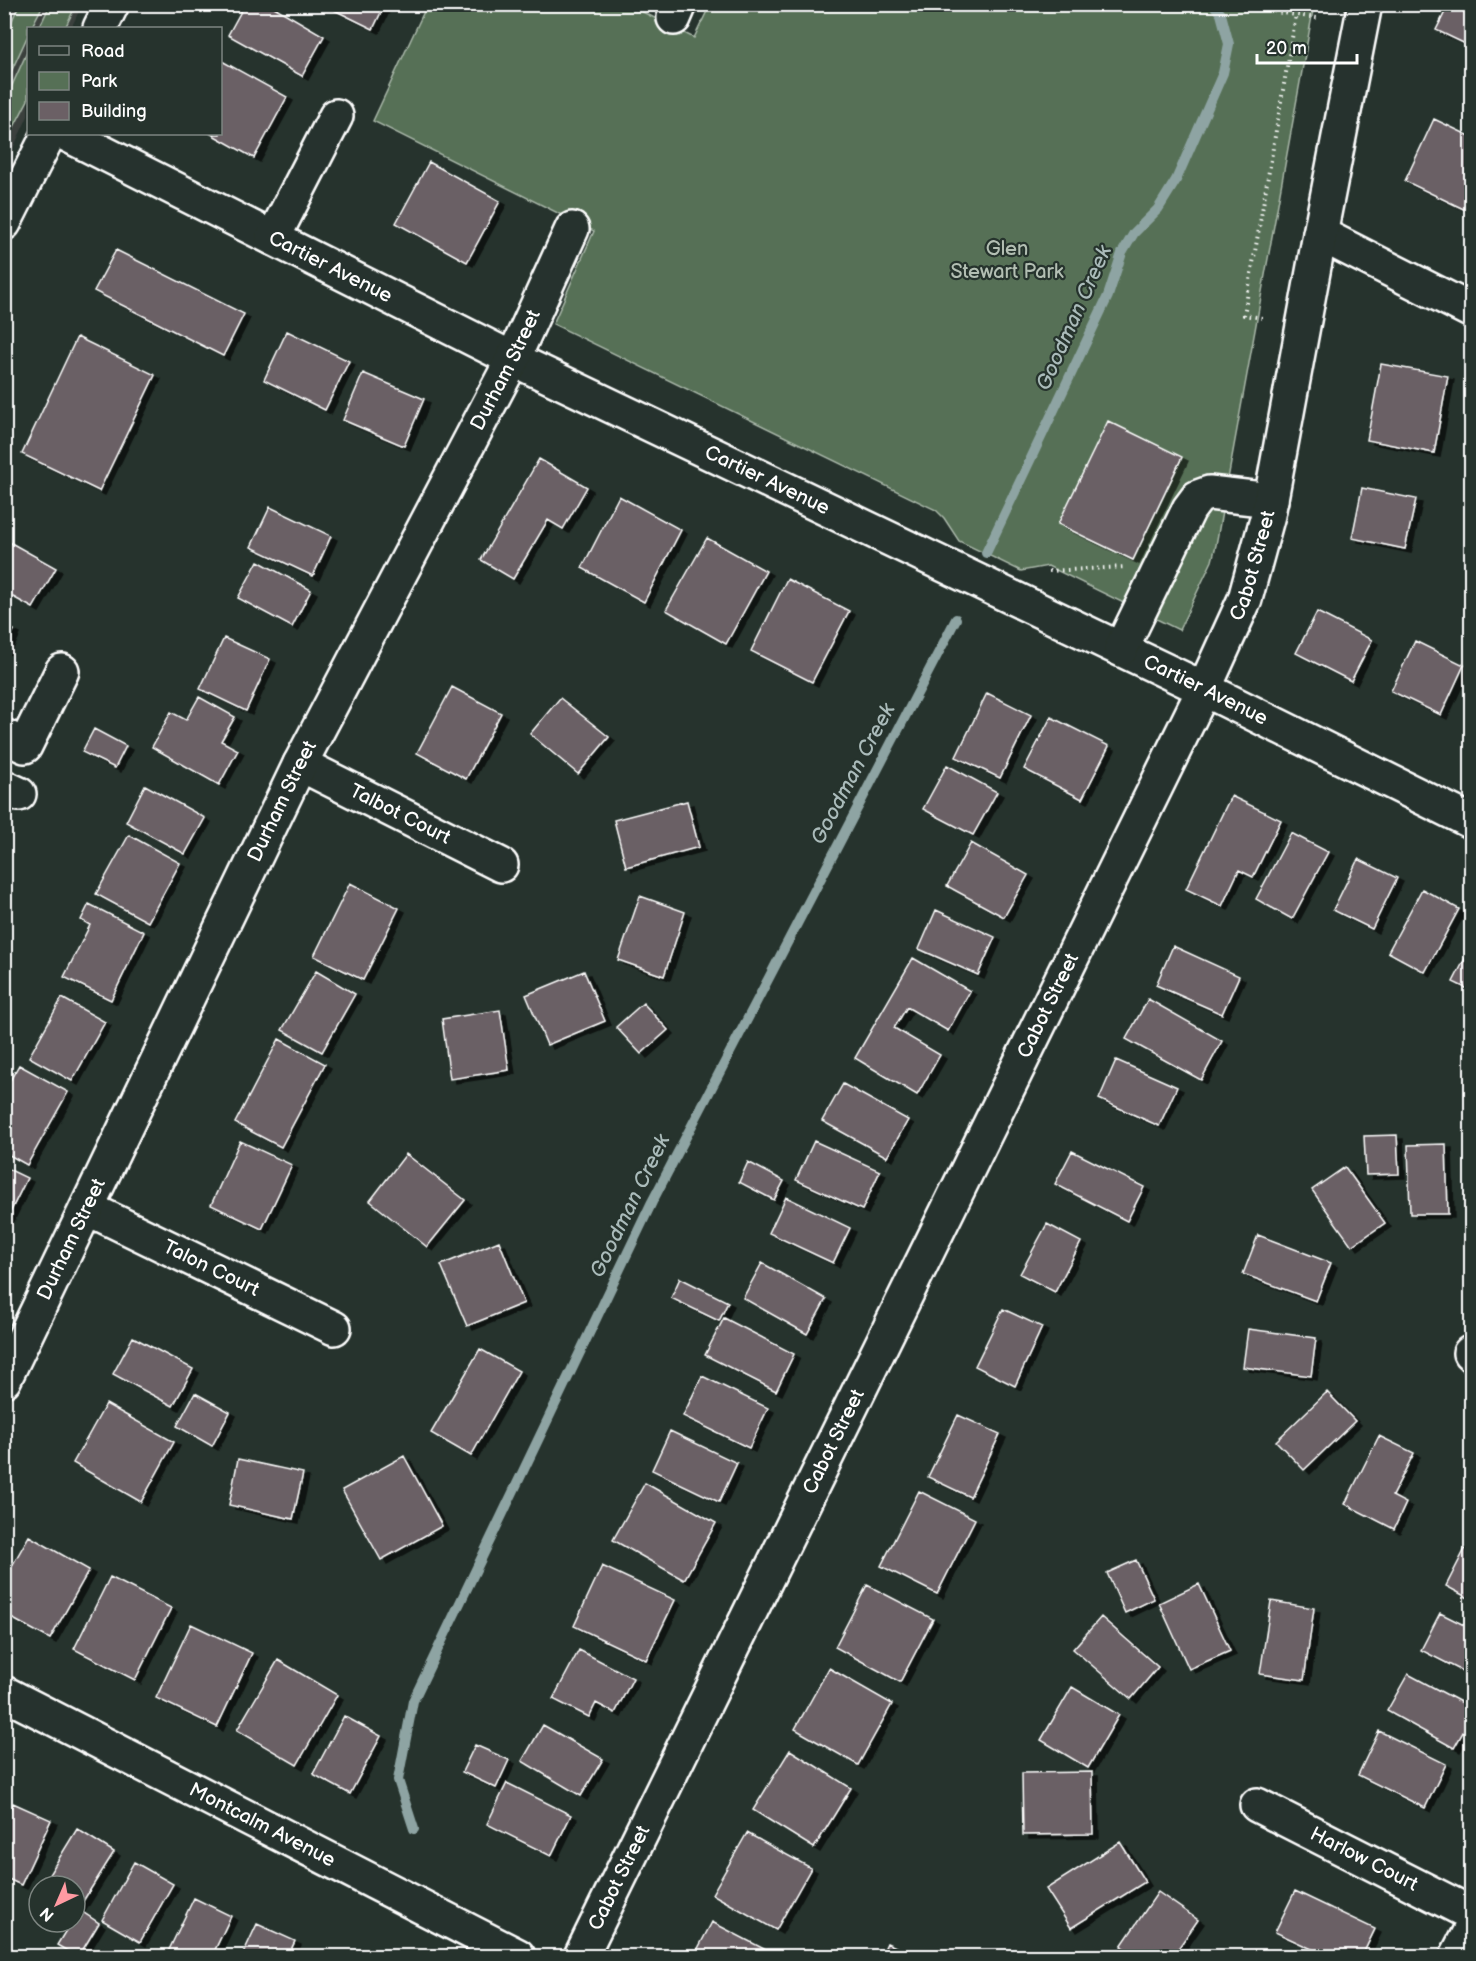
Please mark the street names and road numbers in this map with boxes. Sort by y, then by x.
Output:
street label: Cartier Avenue [264,226,396,308]
street label: Durham Street [466,306,546,434]
street label: Cartier Avenue [701,440,834,520]
street label: Cabot Street [1225,509,1281,625]
street label: Cartier Avenue [1139,650,1272,731]
street label: Durham Street [243,737,322,866]
street label: Talbot Court [346,779,455,850]
street label: Cabot Street [1012,949,1084,1062]
street label: Durham Street [32,1175,111,1304]
street label: Talon Court [159,1235,263,1302]
street label: Cabot Street [798,1385,870,1498]
street label: Montcalm Avenue [185,1778,339,1873]
street label: Cabot Street [583,1821,655,1934]
street label: Harlow Court [1306,1822,1422,1897]

